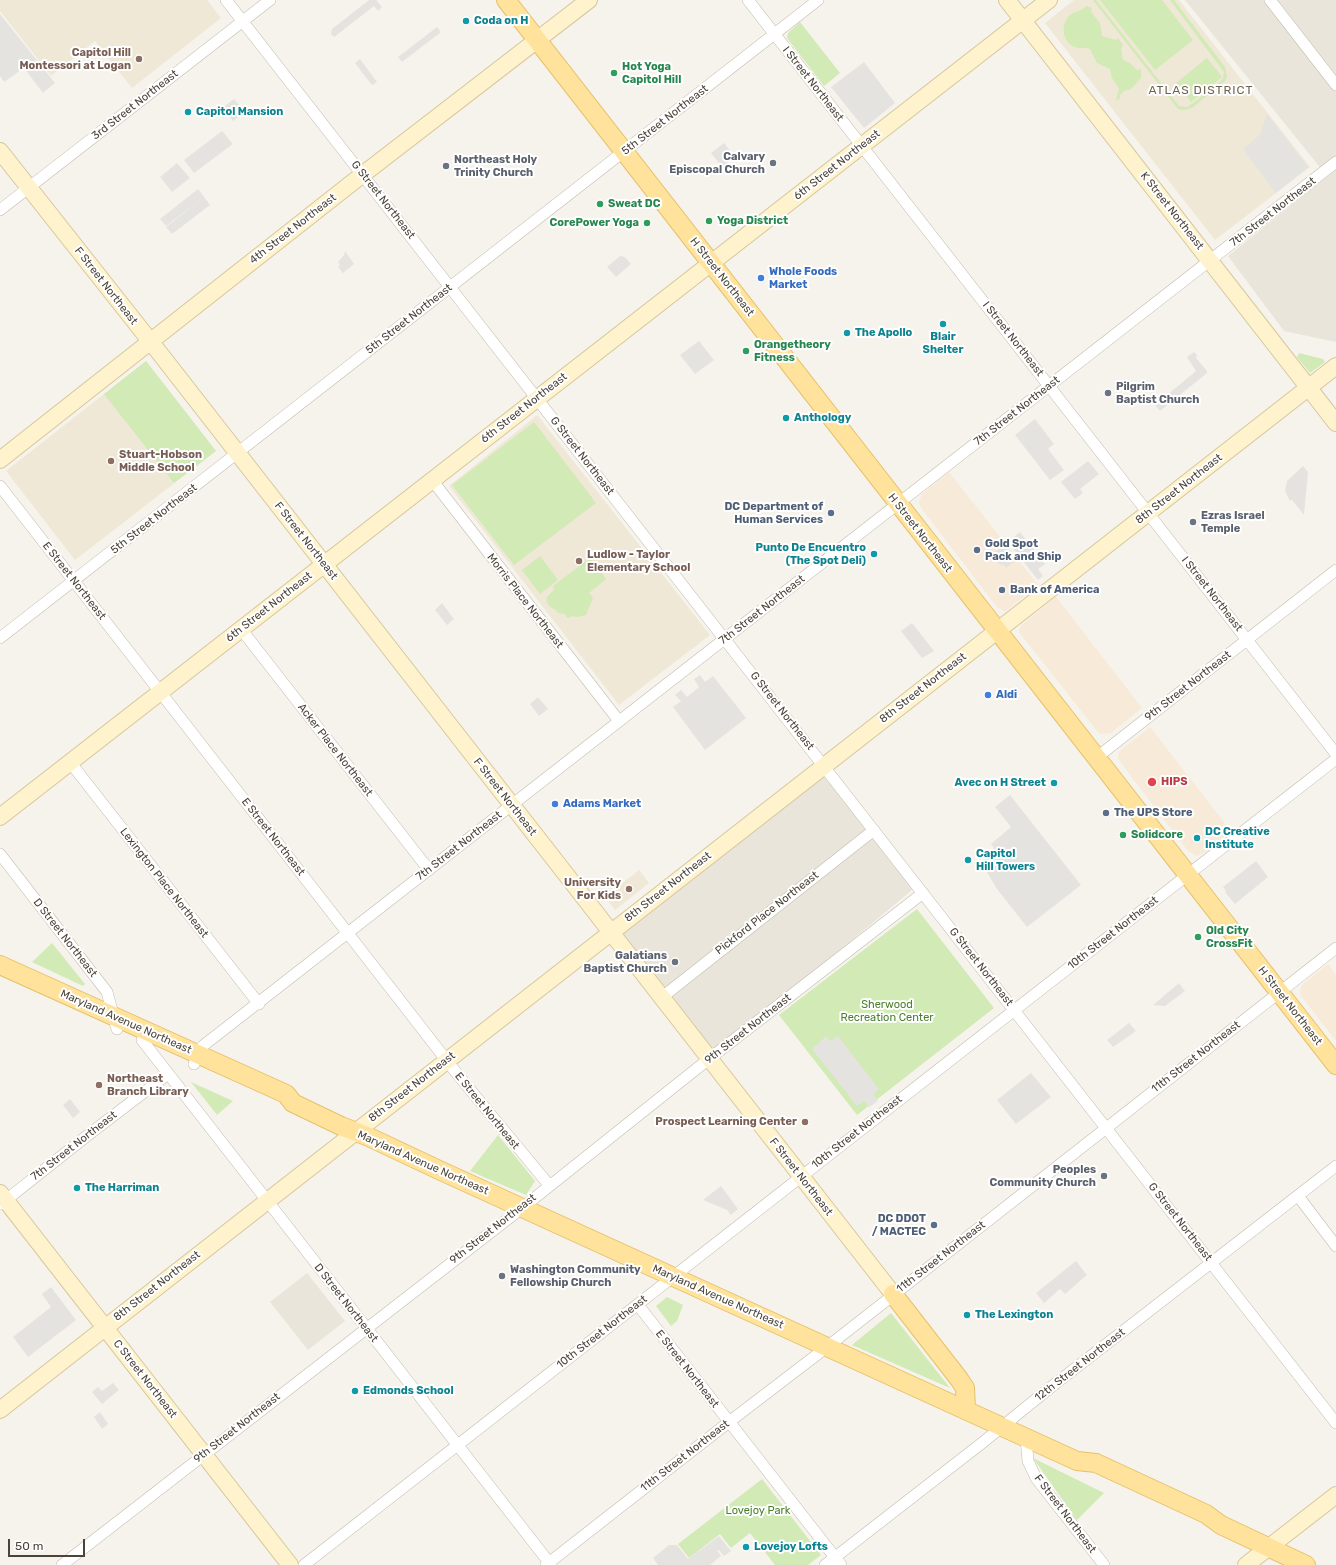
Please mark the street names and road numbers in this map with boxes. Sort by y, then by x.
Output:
street label: I Street Northeast [780,44,846,124]
street label: 3rd Street Northeast [89,67,181,143]
street label: 5th Street Northeast [619,82,711,158]
street label: 6th Street Northeast [791,127,883,203]
street label: G Street Northeast [348,158,418,242]
street label: K Street Northeast [1138,169,1206,253]
street label: 7th Street Northeast [1228,174,1318,250]
street label: 4th Street Northeast [247,191,339,267]
street label: H Street Northeast [687,235,757,319]
street label: F Street Northeast [72,245,140,327]
street label: 5th Street Northeast [363,281,455,357]
street label: I Street Northeast [980,299,1046,379]
street label: 6th Street Northeast [478,370,570,446]
street label: 7th Street Northeast [972,373,1062,449]
street label: G Street Northeast [547,414,617,498]
street label: 8th Street Northeast [1133,451,1225,527]
street label: 5th Street Northeast [108,481,200,557]
street label: H Street Northeast [885,491,955,575]
street label: F Street Northeast [272,500,340,582]
street label: E Street Northeast [40,539,108,623]
street label: Morris Place Northeast [484,551,566,651]
street label: I Street Northeast [1179,554,1245,634]
street label: 6th Street Northeast [223,569,315,645]
street label: 7th Street Northeast [717,572,807,648]
street label: 9th Street Northeast [1142,648,1234,724]
street label: 8th Street Northeast [877,650,969,726]
street label: G Street Northeast [747,669,817,753]
street label: Acker Place Northeast [295,701,375,799]
street label: F Street Northeast [471,756,539,838]
street label: E Street Northeast [239,795,307,879]
street label: 7th Street Northeast [414,808,504,884]
street label: Lexington Place Northeast [117,825,211,941]
street label: 8th Street Northeast [622,849,714,925]
street label: Pickford Place Northeast [713,869,821,957]
street label: 10th Street Northeast [1065,894,1161,972]
street label: D Street Northeast [30,896,100,980]
street label: G Street Northeast [946,925,1016,1009]
street label: H Street Northeast [1255,964,1325,1048]
street label: Maryland Avenue Northeast [58,987,194,1057]
street label: 9th Street Northeast [702,991,794,1067]
street label: 11th Street Northeast [1149,1018,1243,1096]
street label: 8th Street Northeast [366,1049,458,1125]
street label: E Street Northeast [452,1070,522,1152]
street label: 10th Street Northeast [809,1093,905,1171]
street label: 7th Street Northeast [29,1108,119,1184]
street label: Maryland Avenue Northeast [355,1128,491,1198]
street label: F Street Northeast [767,1136,835,1218]
street label: G Street Northeast [1145,1180,1215,1264]
street label: 9th Street Northeast [447,1191,539,1267]
street label: 11th Street Northeast [894,1218,988,1296]
street label: 8th Street Northeast [111,1248,203,1324]
street label: D Street Northeast [311,1261,381,1345]
street label: Maryland Avenue Northeast [650,1262,786,1332]
street label: 10th Street Northeast [554,1293,650,1371]
street label: 12th Street Northeast [1032,1326,1128,1404]
street label: E Street Northeast [653,1327,721,1411]
street label: C Street Northeast [110,1337,180,1421]
street label: 9th Street Northeast [191,1390,283,1466]
street label: 11th Street Northeast [638,1417,732,1495]
street label: F Street Northeast [1031,1472,1099,1556]

